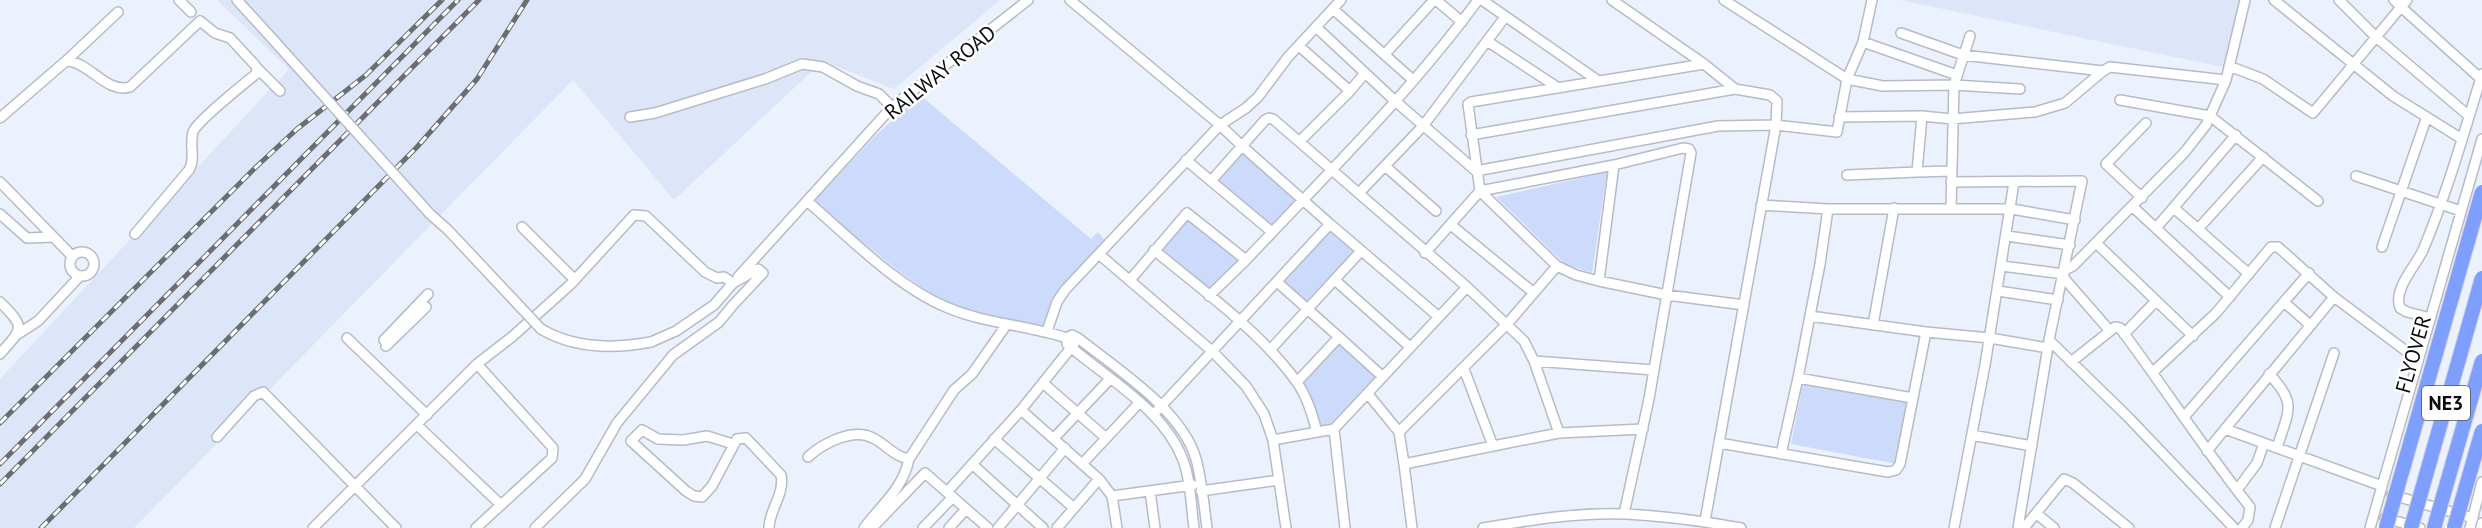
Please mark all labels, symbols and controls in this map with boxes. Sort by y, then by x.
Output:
street label: RAILWAY ROAD [879,19,1001,125]
street label: FLYOVER [2389,312,2437,396]
road number: NE3 [2422,386,2470,420]

